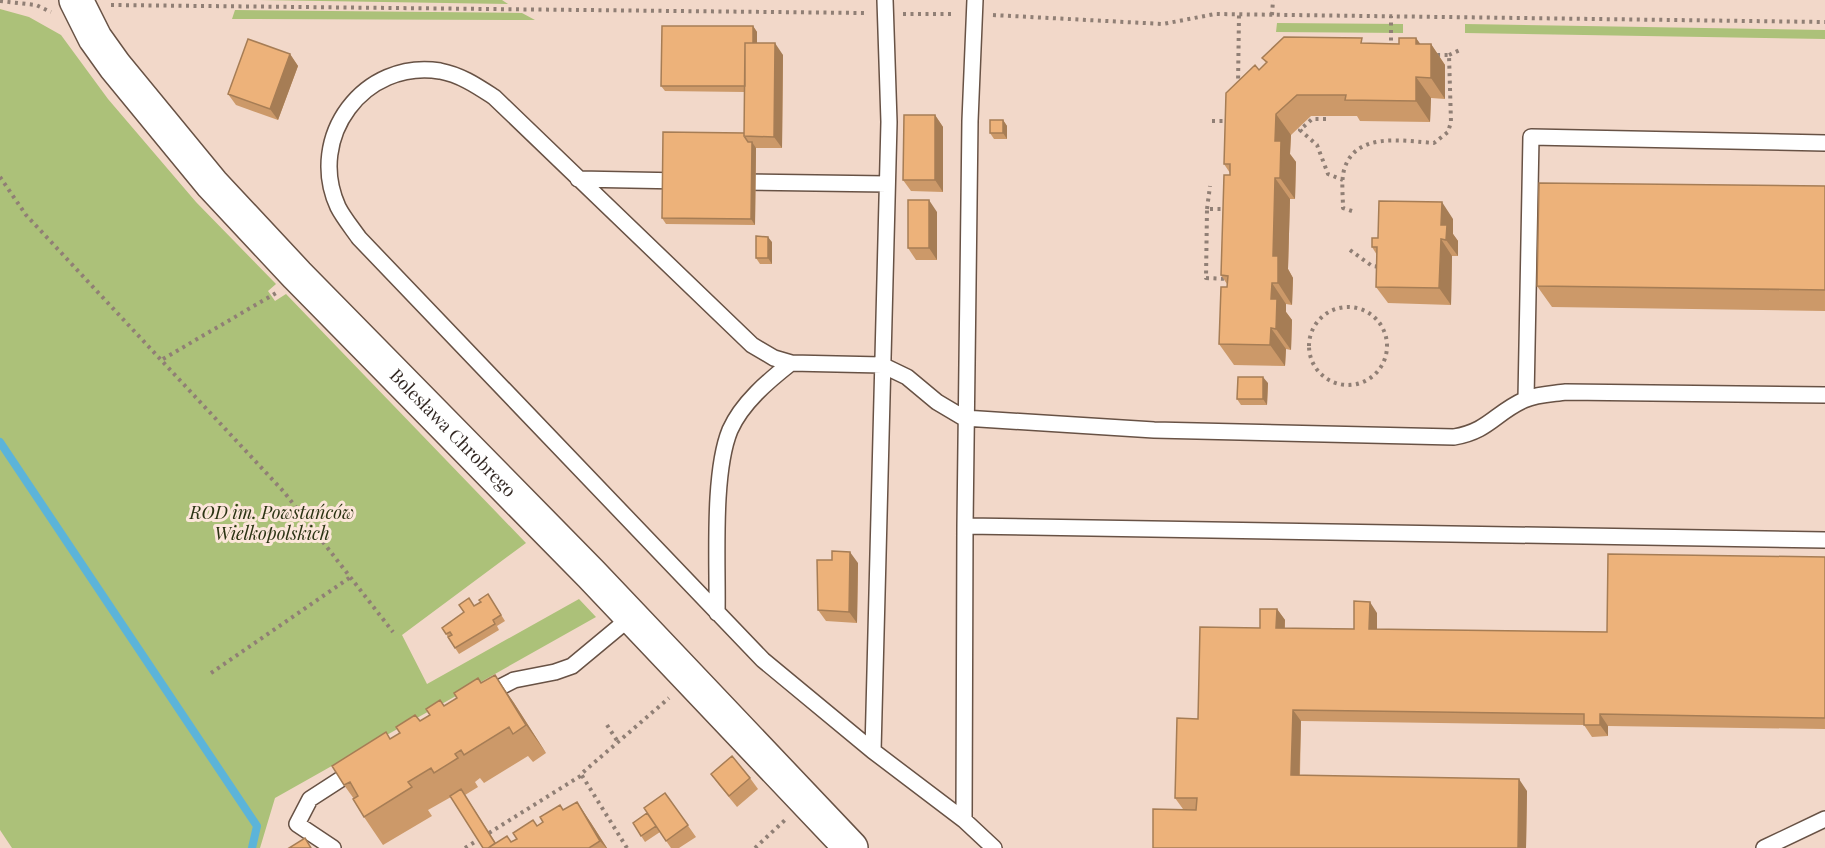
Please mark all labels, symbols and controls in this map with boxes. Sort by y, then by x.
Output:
street label: Bolesława Chrobrego [385,363,522,502]
park label: ROD im. Powstańców Wielkopolskich [189,500,354,545]

